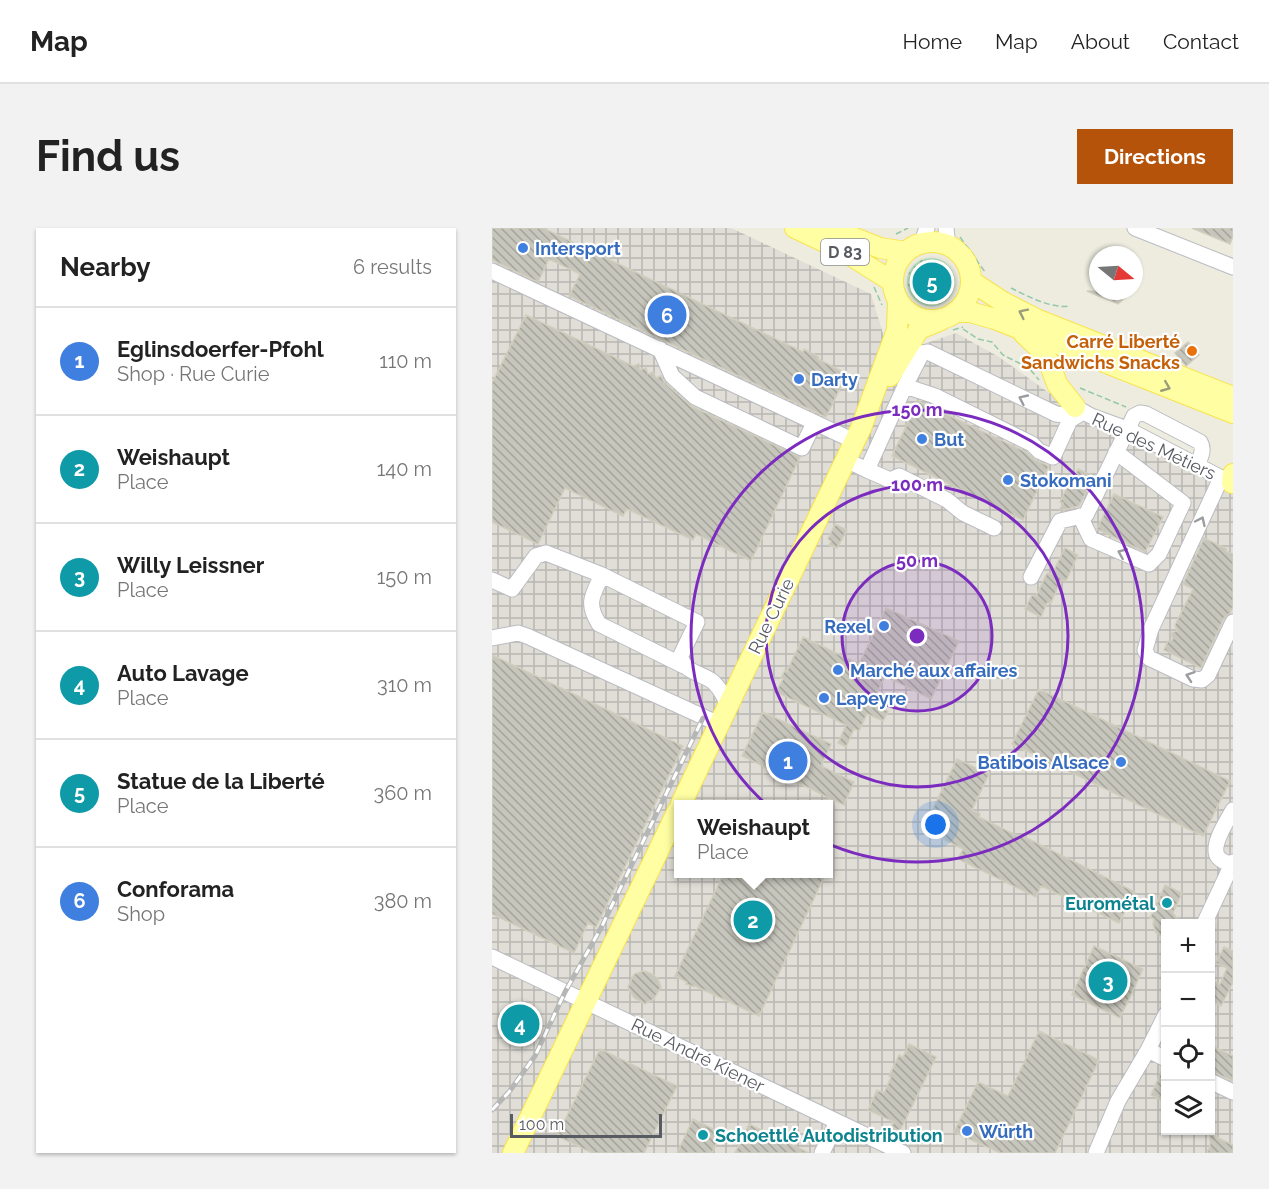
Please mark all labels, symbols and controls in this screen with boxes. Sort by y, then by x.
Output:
text: Map [30,25,88,58]
text: Home [903,29,962,54]
text: Map [995,29,1038,54]
text: About [1071,29,1130,54]
text: Contact [1163,29,1239,54]
button: Directions [1077,129,1233,184]
text: Find us [36,132,180,181]
place label: Intersport [535,238,621,259]
road number: D 83 [821,239,869,265]
marker: Intersport [516,241,530,255]
north arrow [1089,246,1143,300]
text: Nearby [60,252,150,282]
text: 6 results [353,255,432,279]
pin: 5 [912,260,952,304]
pin: 6 [648,292,687,338]
one-way arrow [1018,308,1029,320]
place label: Carré Liberté Sandwichs Snacks [1021,331,1180,373]
text: Eglinsdoerfer-Pfohl [117,336,324,362]
marker: Carré Liberté Sandwichs Snacks [1185,344,1199,358]
text: 1 [75,349,84,373]
text: 110 m [379,349,432,373]
text: Shop · Rue Curie [117,362,269,386]
place label: Darty [811,369,858,390]
marker: Darty [792,372,806,386]
one-way arrow [1160,380,1171,392]
one-way arrow [1018,395,1029,407]
text: 150 m [892,399,943,420]
street label: Rue des Métiers [1089,408,1220,484]
place label: But [934,429,964,450]
marker: But [915,432,929,446]
text: Weishaupt [117,444,230,470]
text: 2 [74,457,85,481]
text: 140 m [377,457,432,481]
text: Place [117,470,168,494]
place label: Stokomani [1020,470,1112,491]
marker: Stokomani [1001,473,1015,487]
text: 100 m [891,474,943,495]
one-way arrow [1194,516,1206,527]
one-way arrow [1118,548,1129,560]
text: 50 m [896,550,938,571]
text: Willy Leissner [117,552,264,578]
text: 3 [74,565,85,589]
text: 150 m [377,565,432,589]
street label: Rue Curie [744,574,798,657]
text: Place [117,578,168,602]
place label: Rexel [824,616,872,637]
marker: Rexel [877,619,891,633]
centre of rings [907,626,927,646]
text: Auto Lavage [117,660,249,686]
place label: Marché aux affaires [850,660,1017,681]
marker: Marché aux affaires [831,663,845,677]
one-way arrow [1185,671,1196,684]
text: 4 [74,673,85,697]
text: 310 m [377,673,432,697]
text: Place [117,686,168,710]
place label: Lapeyre [836,688,906,709]
marker: Lapeyre [817,691,831,705]
pin: 1 [768,738,808,784]
place label: Batibois Alsace [978,752,1109,773]
marker: Batibois Alsace [1114,755,1128,769]
text: Statue de la Liberté [117,768,325,794]
text: 5 [74,781,85,805]
text: 360 m [374,781,432,805]
text: Place [117,794,168,818]
popup [674,800,833,878]
your location [921,810,950,839]
text: Weishaupt [697,814,810,840]
text: Place [697,840,748,864]
text: Conforama [117,876,234,902]
text: 6 [73,889,86,913]
text: 380 m [374,889,432,913]
place label: Eurométal [1065,893,1155,914]
marker: Eurométal [1160,896,1174,910]
pin: 2 [734,898,772,942]
text: Shop [117,902,165,926]
map controls [1161,919,1215,1135]
button: + [1161,919,1215,973]
pin: 3 [1088,958,1128,1004]
button: − [1161,973,1215,1027]
pin: 4 [501,1002,540,1046]
street label: Rue André Kiener [628,1014,769,1097]
button: locate [1161,1027,1215,1081]
button: layers [1161,1081,1215,1135]
scale bar [510,1111,662,1138]
text: 100 m [519,1115,564,1134]
place label: Würth [979,1121,1033,1142]
marker: Würth [960,1124,974,1138]
place label: Schoettlé Autodistribution [715,1125,943,1146]
marker: Schoettlé Autodistribution [696,1128,710,1142]

